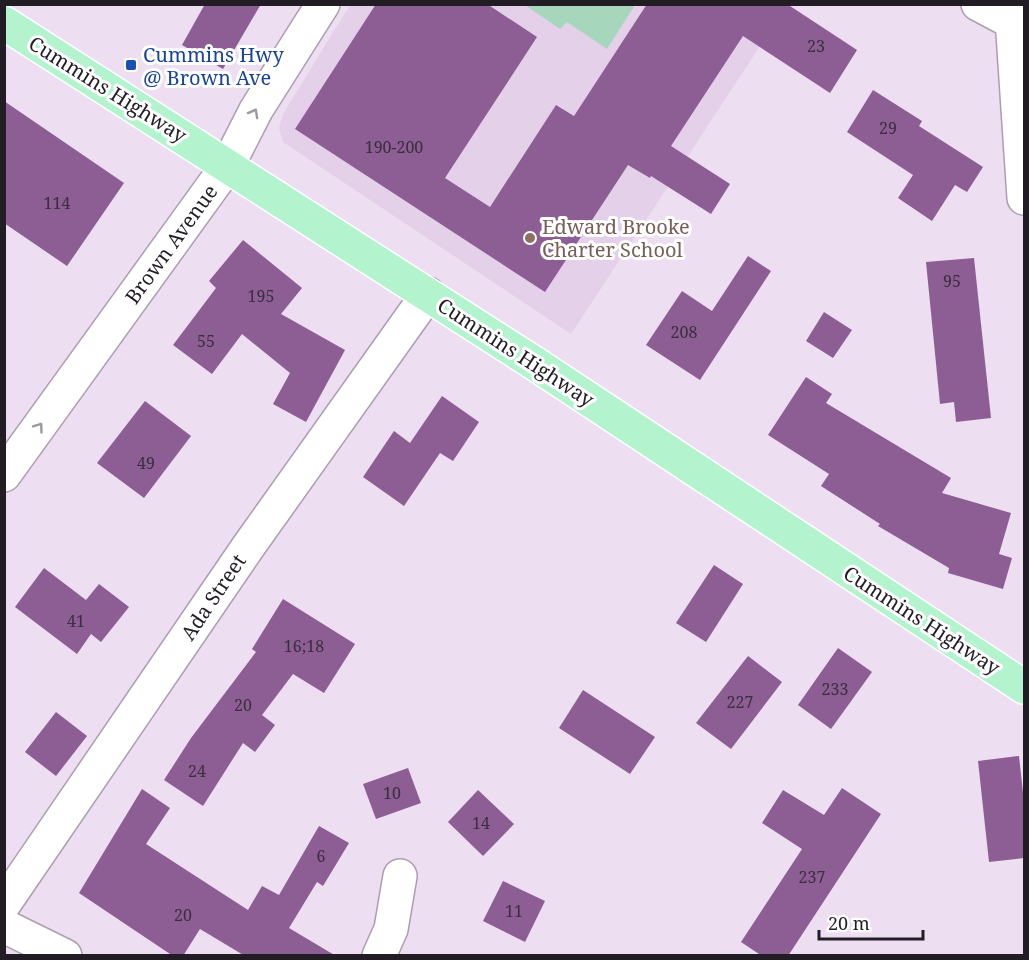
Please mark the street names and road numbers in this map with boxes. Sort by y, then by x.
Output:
street label: Cummins Highway [24,29,193,149]
street label: Brown Avenue [119,179,223,309]
street label: Cummins Highway [433,291,600,413]
street label: Ada Street [174,549,252,645]
street label: Cummins Highway [839,559,1006,681]

